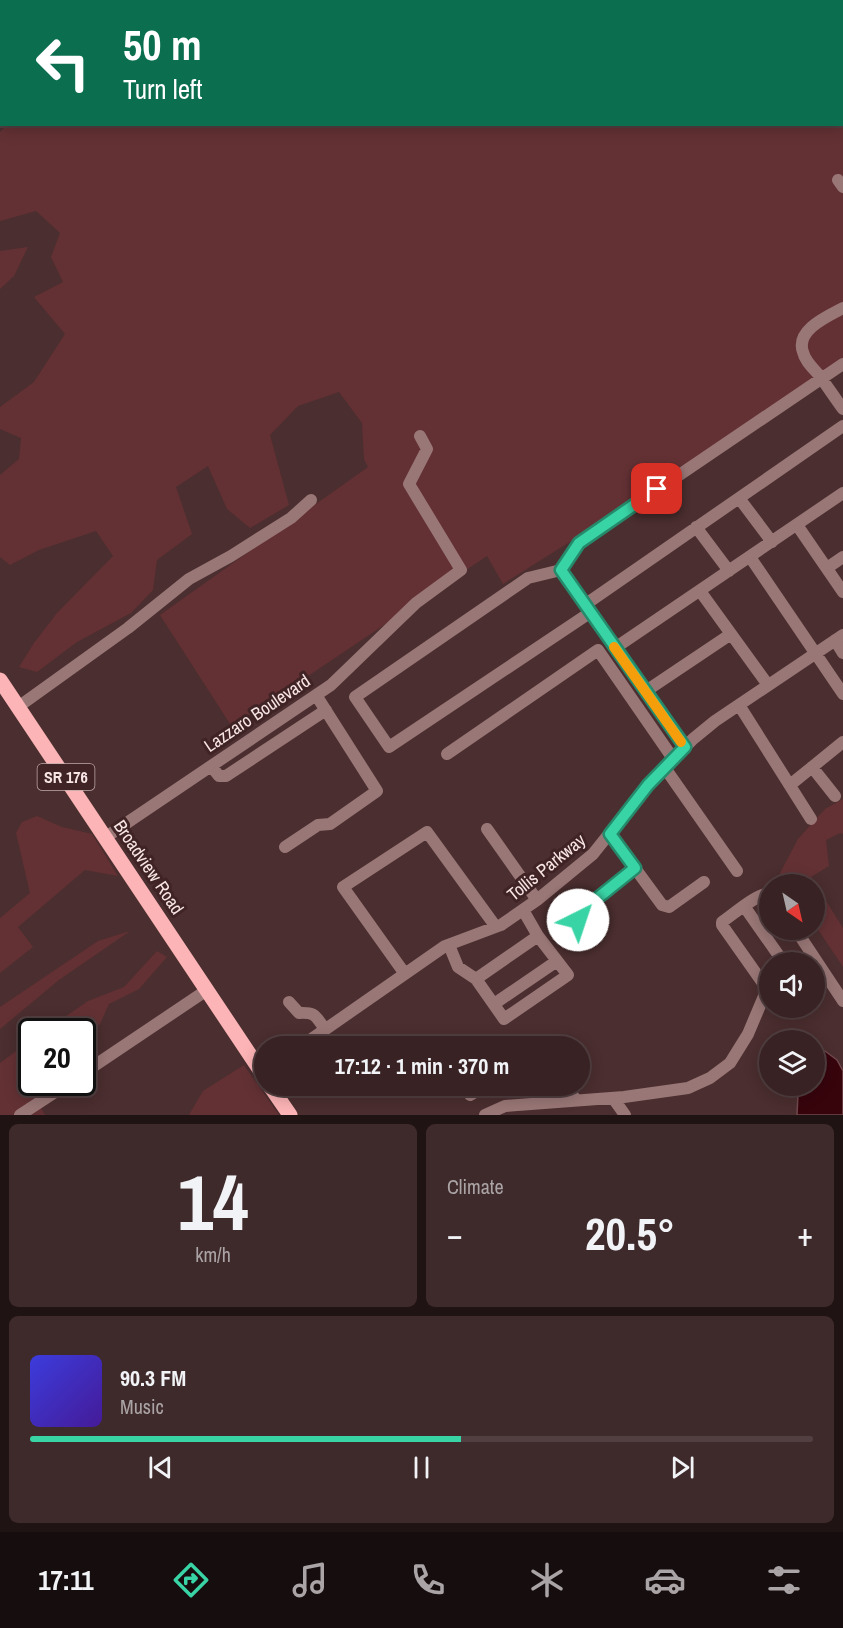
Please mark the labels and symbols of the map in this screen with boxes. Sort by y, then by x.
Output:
pin [631,463,682,514]
street label: Lazzaro Boulevard [199,668,315,758]
road number: SR 176 [38,764,94,790]
street label: Broadview Road [108,815,190,919]
street label: Tollis Parkway [501,827,591,906]
north arrow [759,874,825,940]
position arrow [546,888,610,952]
speed limit sign: 20 [18,1018,96,1096]

